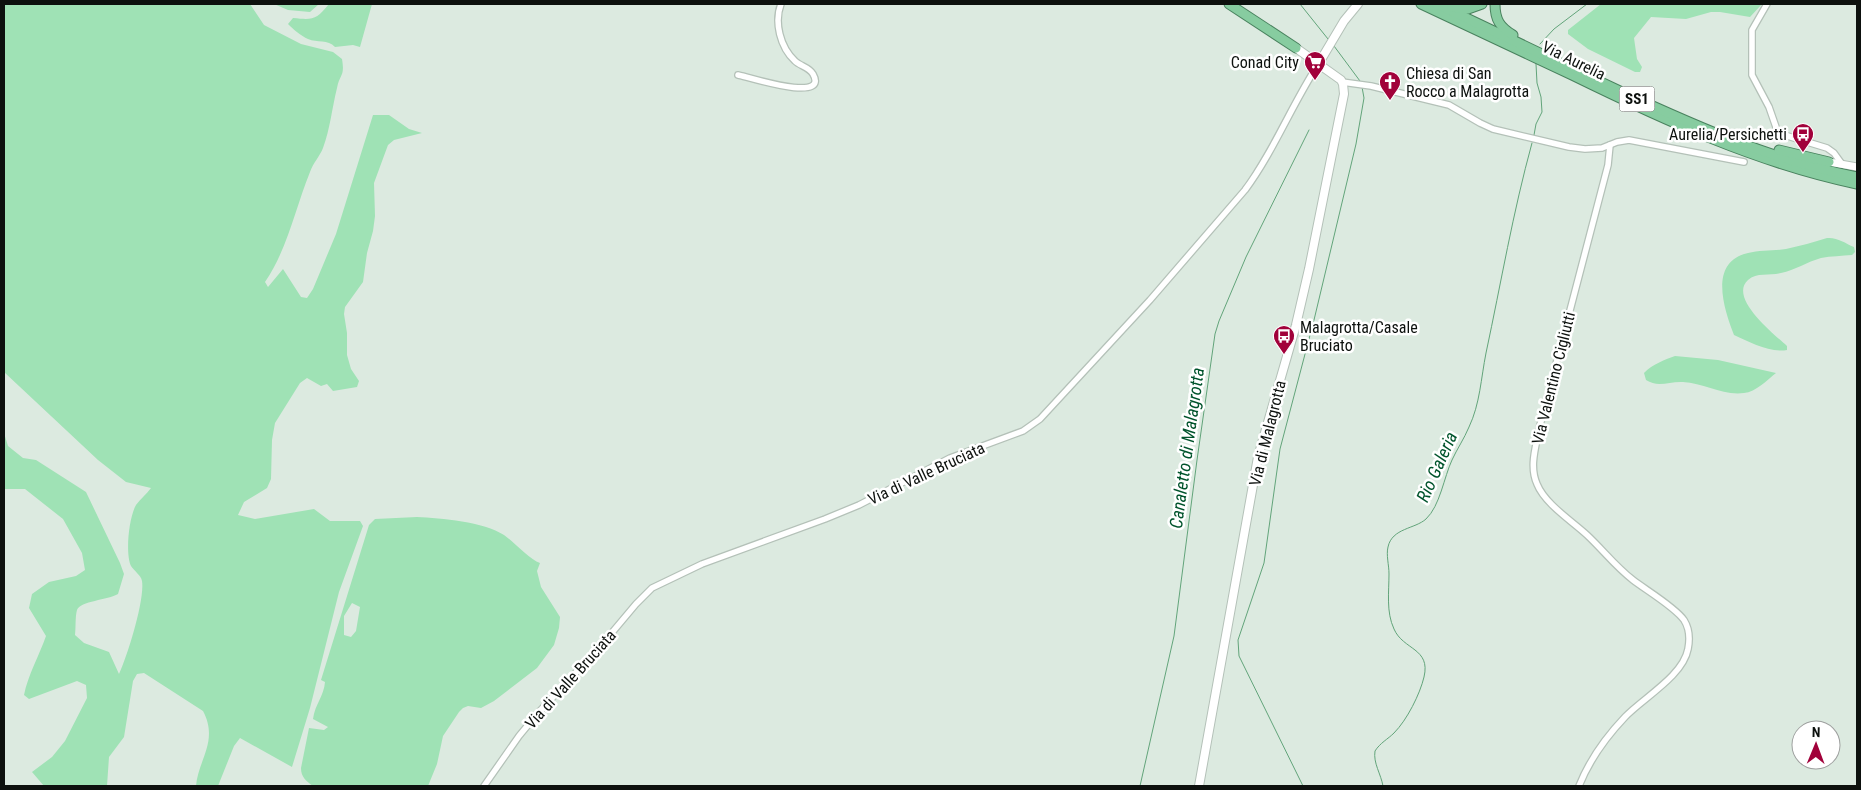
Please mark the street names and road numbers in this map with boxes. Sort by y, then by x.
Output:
street label: Via Aurelia [1539,37,1609,84]
road number: SS1 [1620,86,1654,112]
street label: Via Valentino Cigliutti [1528,310,1579,446]
street label: Via di Malagrotta [1245,378,1290,488]
street label: Via di Valle Bruciata [865,438,988,509]
street label: Via di Valle Bruciata [521,626,620,733]

